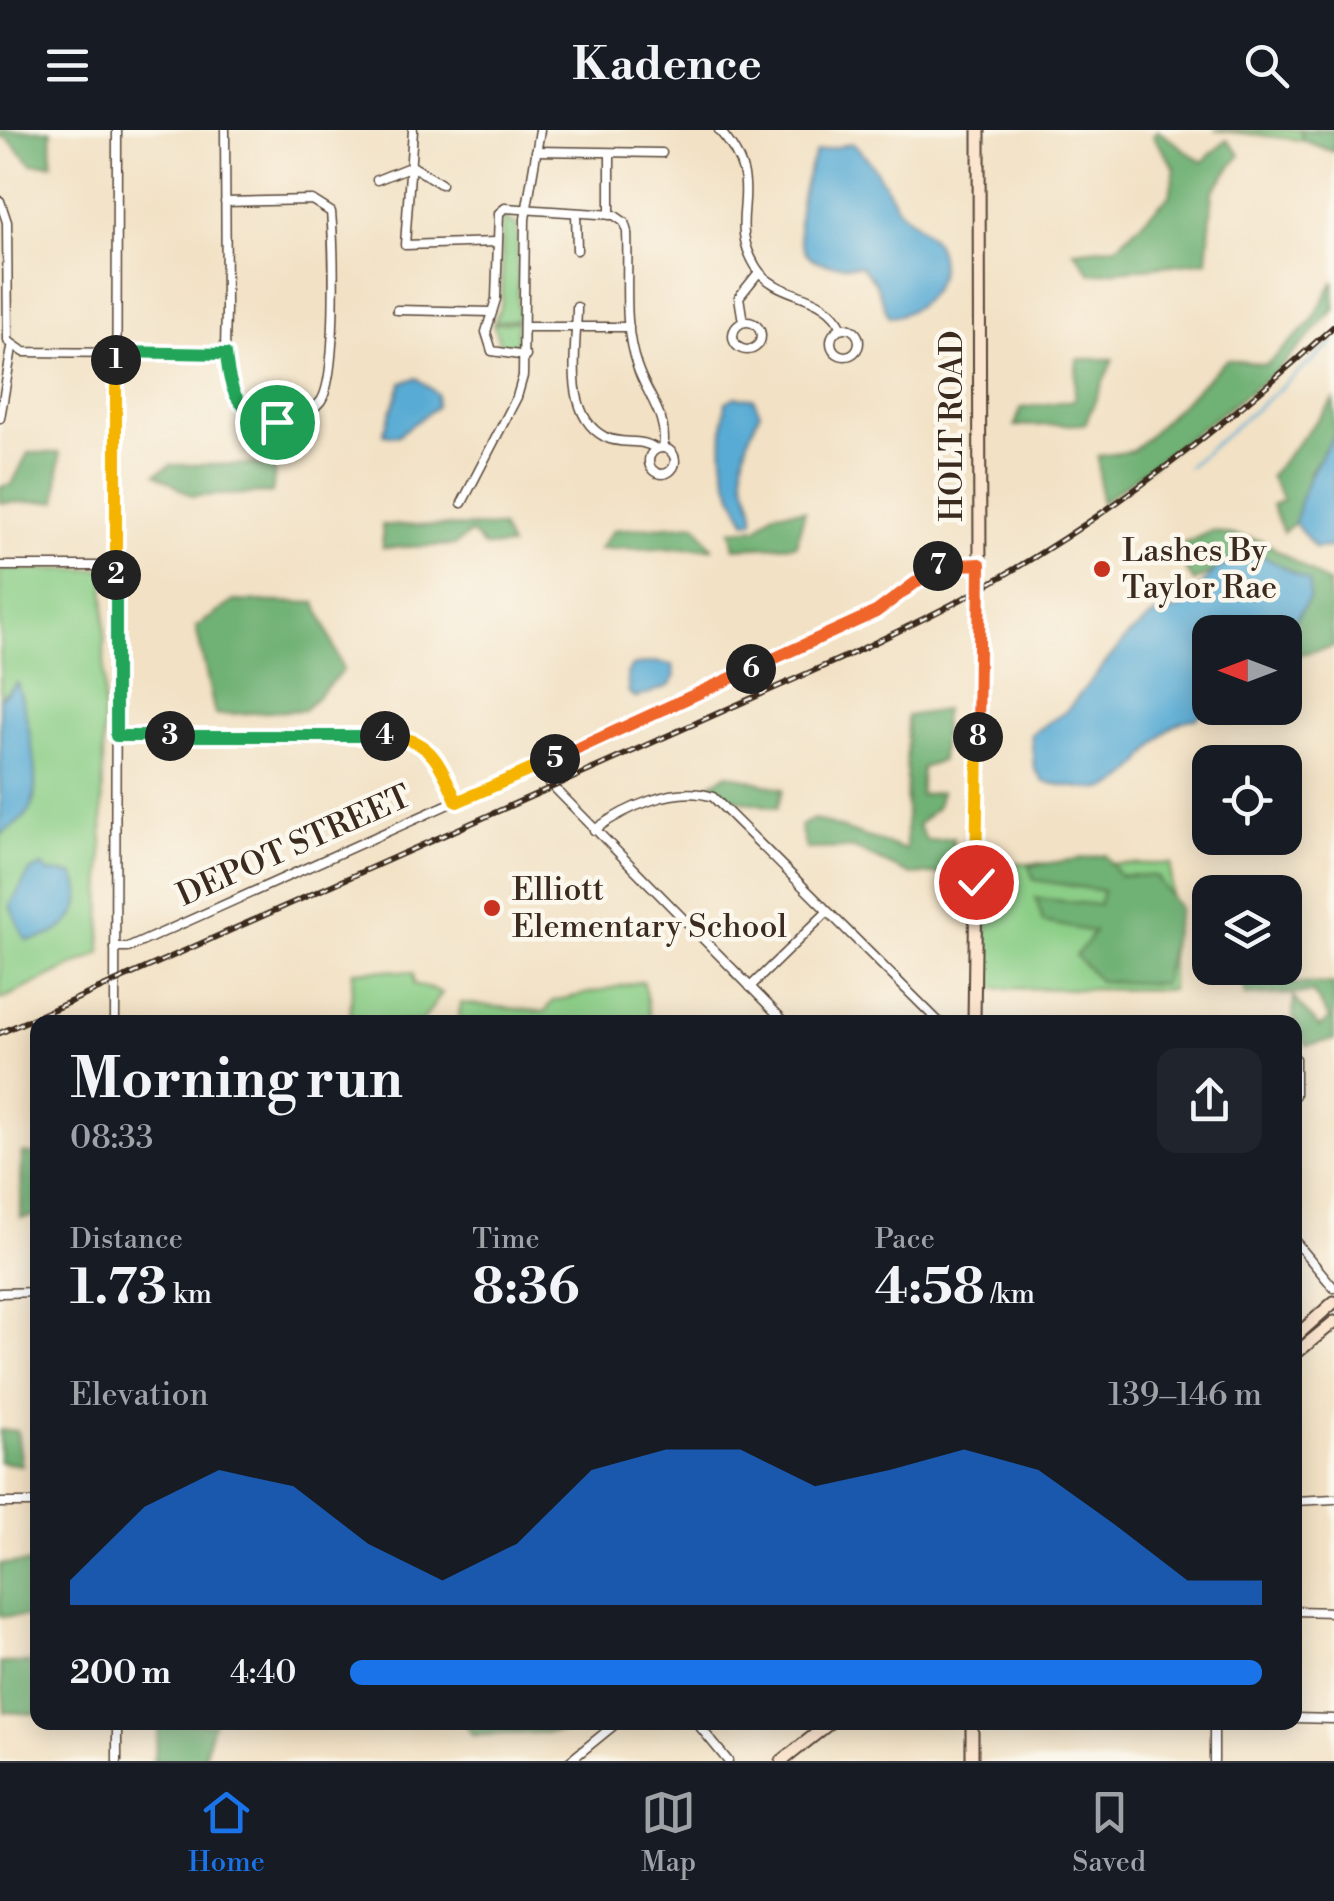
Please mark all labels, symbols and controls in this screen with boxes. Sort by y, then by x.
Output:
text: Kadence [572,37,762,94]
icon: menu [40,38,95,93]
icon: search [1239,38,1294,93]
street label: HOLT ROAD [932,330,972,522]
pin: 1 [91,335,141,385]
text: 1 [109,342,123,377]
pin [235,380,320,465]
icon: arrive [250,395,305,450]
place label: Lashes By Taylor Rae [1122,531,1277,608]
pin: 7 [913,541,963,591]
text: 7 [930,548,946,583]
pin: 2 [91,550,141,600]
text: 2 [107,557,125,592]
marker: Lashes By Taylor Rae [1091,558,1113,580]
north arrow [1192,615,1302,725]
map controls [1192,615,1302,985]
pin: 6 [726,644,776,694]
text: 6 [742,651,760,686]
pin: 3 [145,711,195,761]
pin: 4 [360,711,410,761]
pin: 8 [953,712,1003,762]
text: 3 [162,718,178,753]
text: 4 [376,718,394,753]
text: 8 [969,719,987,754]
pin: 5 [530,734,580,784]
text: 5 [546,741,564,776]
button: locate [1192,745,1302,855]
street label: DEPOT STREET [171,776,417,916]
pin [934,840,1019,925]
icon: check [949,855,1004,910]
place label: Elliott Elementary School [512,870,787,947]
button: layers [1192,875,1302,985]
marker: Elliott Elementary School [481,897,503,919]
text: Morning run [70,1046,403,1115]
button: share [1157,1048,1262,1153]
text: 08:33 [70,1118,153,1158]
text: Distance [70,1222,183,1257]
text: Time [472,1222,540,1257]
text: Pace [875,1222,935,1257]
text: 1.73 [70,1257,167,1319]
text: 8:36 [472,1257,579,1319]
text: 4:58 [875,1257,985,1319]
text: km [167,1277,212,1312]
text: /km [985,1277,1035,1312]
text: Elevation [70,1375,209,1415]
text: 139–146 m [1108,1375,1262,1415]
text: 200 m [70,1653,171,1693]
text: 4:40 [230,1653,297,1693]
tab: Home [188,1785,265,1880]
tab: Map [641,1785,696,1880]
tab: Saved [1072,1785,1146,1880]

